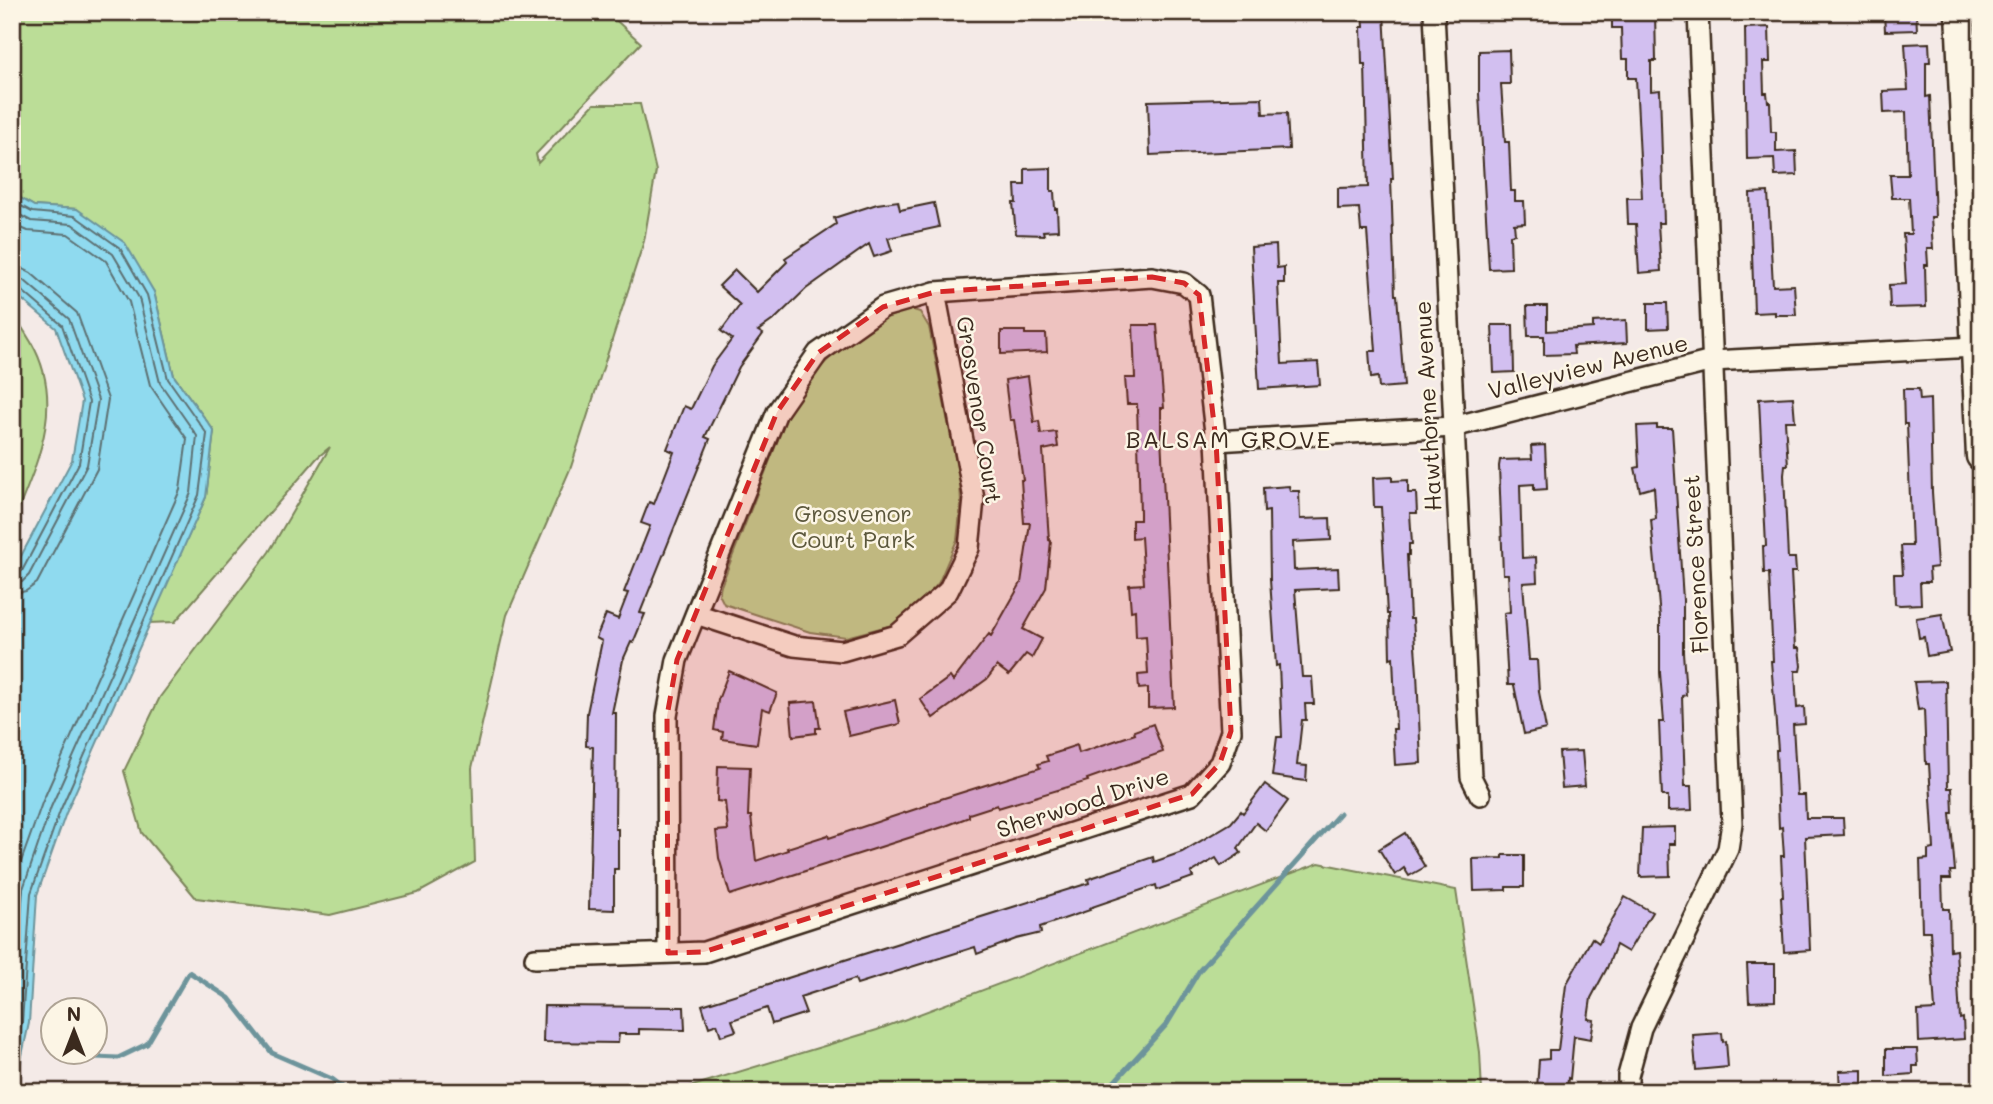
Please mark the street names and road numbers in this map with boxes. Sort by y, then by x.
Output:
street label: Hawthorne Avenue [1407,300,1447,512]
street label: Grosvenor Court [950,314,1010,506]
street label: Valleyview Avenue [1485,327,1691,405]
street label: Florence Street [1675,474,1715,654]
street label: Sherwood Drive [993,760,1173,844]

